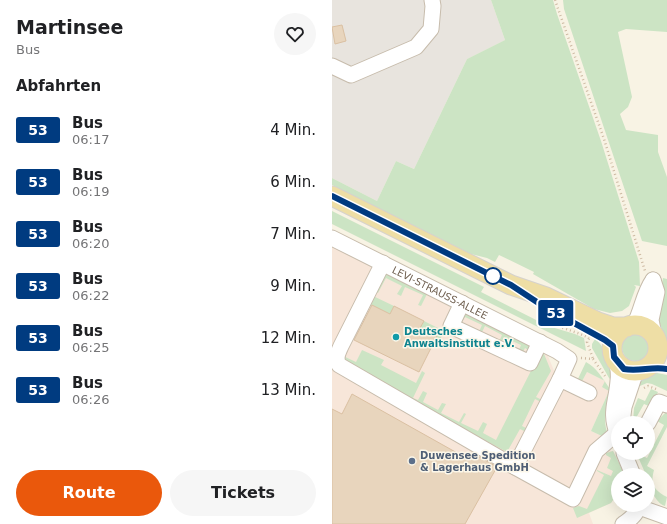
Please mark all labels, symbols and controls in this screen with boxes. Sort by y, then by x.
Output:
button: heart [274,13,316,55]
text: Martinsee [16,16,123,38]
text: Bus [16,42,40,57]
text: Abfahrten [16,77,101,95]
text: Bus [72,114,103,132]
text: 4 Min. [270,121,316,139]
text: 53 [28,122,48,138]
text: 06:17 [72,132,109,147]
text: Bus [72,166,103,184]
text: 6 Min. [270,173,316,191]
text: 53 [28,174,48,190]
text: 06:19 [72,184,109,199]
text: Bus [72,218,103,236]
text: 7 Min. [270,225,316,243]
text: 53 [28,226,48,242]
text: 06:20 [72,236,109,251]
street label: LEVI-STRAUSS-ALLEE [390,264,489,321]
unlabelled marker [484,267,502,285]
text: Bus [72,270,103,288]
text: 9 Min. [270,277,316,295]
text: 53 [28,278,48,294]
text: 06:22 [72,288,109,303]
line badge: 53 [538,300,574,326]
text: 53 [546,305,566,321]
text: Bus [72,322,103,340]
place label: Deutsches Anwaltsinstitut e.V. [404,326,515,349]
text: 12 Min. [261,329,316,347]
text: 53 [28,330,48,346]
marker: Deutsches Anwaltsinstitut e.V. [391,332,401,342]
text: 06:25 [72,340,109,355]
text: Bus [72,374,103,392]
text: 13 Min. [261,381,316,399]
text: 53 [28,382,48,398]
text: 06:26 [72,392,109,407]
map controls [611,416,655,512]
button: locate [611,416,655,460]
place label: Duwensee Spedition & Lagerhaus GmbH [420,450,535,473]
marker: Duwensee Spedition & Lagerhaus GmbH [407,456,417,466]
button: layers [611,468,655,512]
button: Route [16,470,162,516]
button: Tickets [170,470,316,516]

